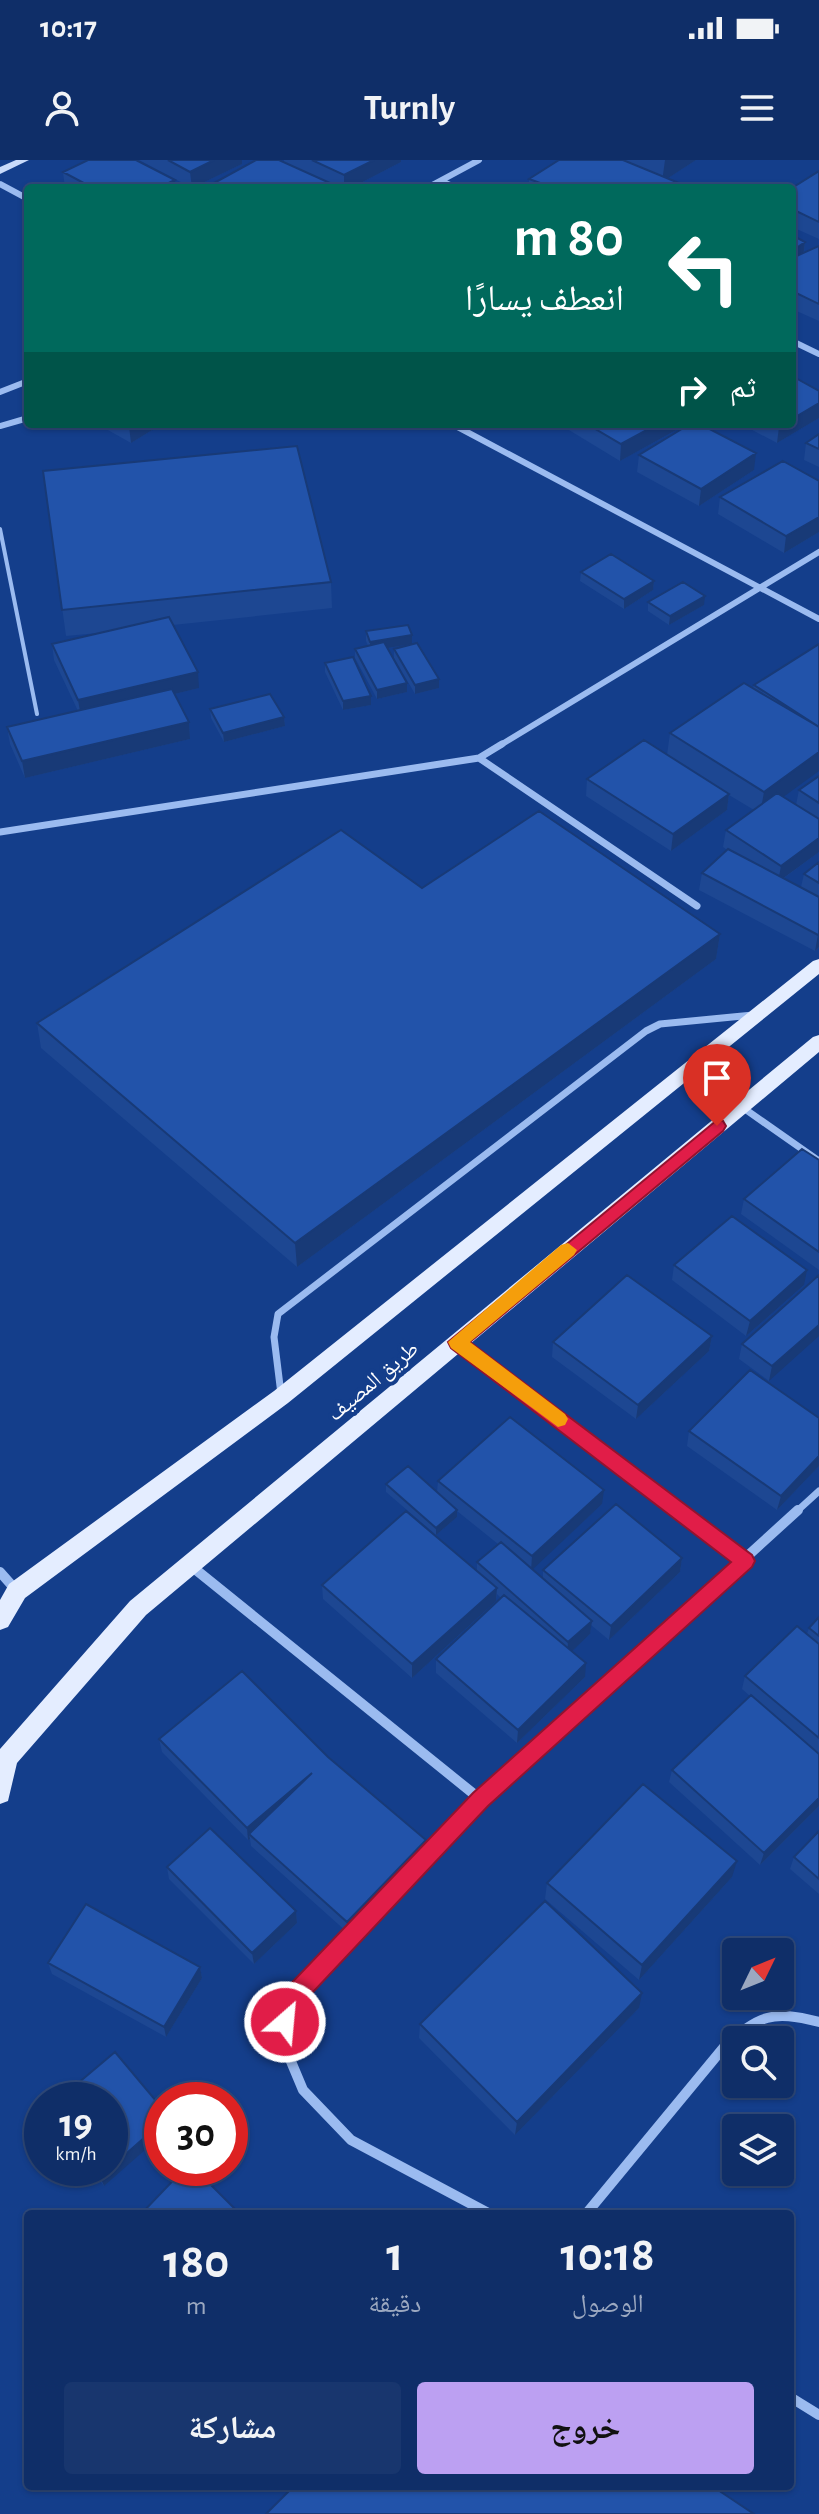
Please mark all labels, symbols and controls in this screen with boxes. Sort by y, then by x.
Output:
text: 10:17 [40,13,97,43]
icon: person [40,86,84,130]
icon: menu [735,86,779,130]
text: Turnly [364,90,455,126]
text: 80 m [514,210,624,266]
icon: left [652,216,756,320]
text: انعطف يسارًا [465,281,624,317]
icon: right [670,368,714,412]
text: ثم [730,373,756,403]
pin [683,1044,751,1126]
icon: arrive [695,1056,739,1100]
street label: طريق المصيف [324,1337,424,1427]
north arrow [722,1938,794,2010]
map controls [722,1938,794,2186]
position arrow [243,1980,327,2064]
button: search [722,2026,794,2098]
speed limit sign: 30 [144,2082,248,2186]
text: 19 [59,2104,93,2144]
button: layers [722,2114,794,2186]
text: km/h [55,2144,97,2164]
text: 1 [386,2232,404,2280]
text: 10:18 [561,2232,655,2280]
text: 180 [163,2239,229,2287]
text: دقيقة [368,2291,421,2317]
text: الوصول [572,2291,644,2317]
text: m [186,2293,207,2319]
button: مشاركة [64,2382,401,2474]
button: خروج [417,2382,754,2474]

